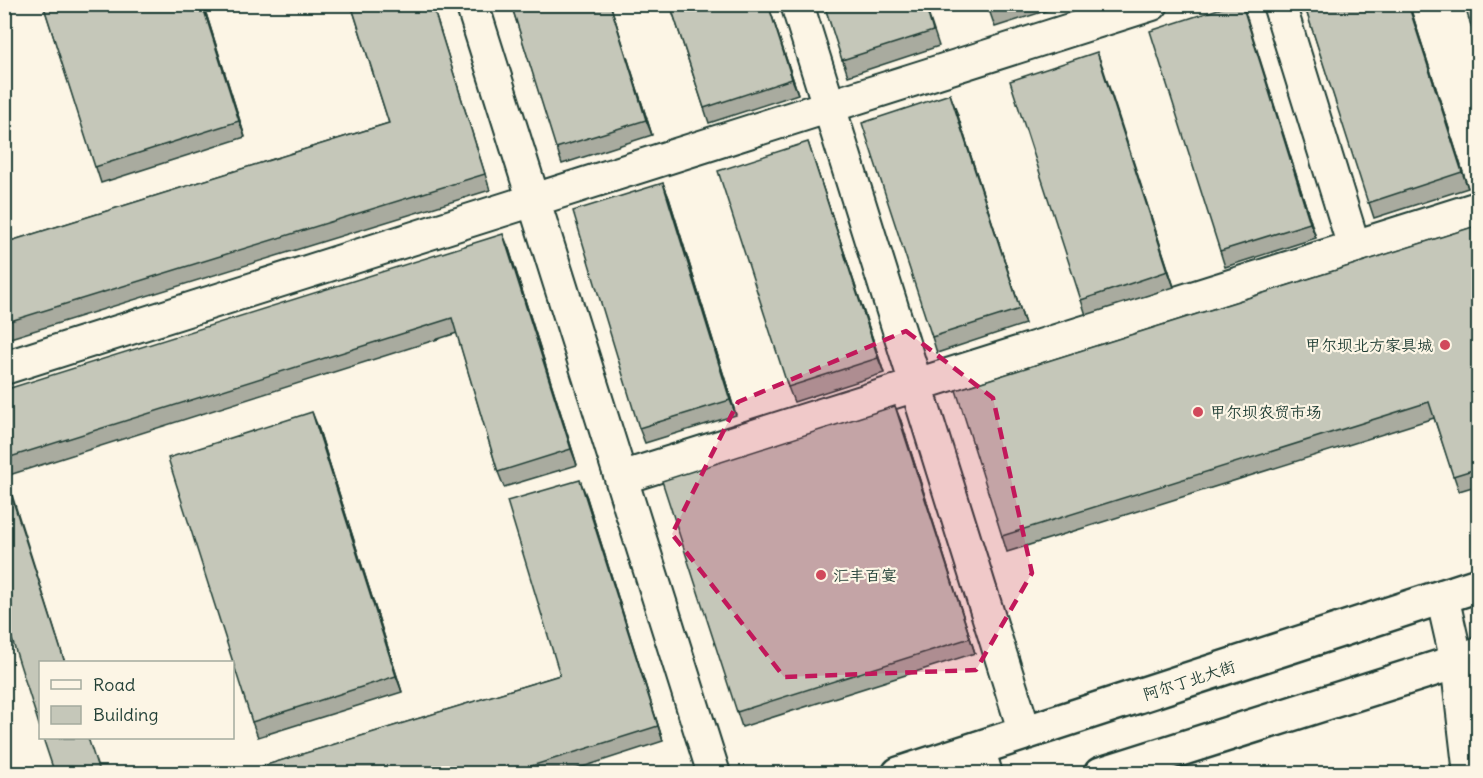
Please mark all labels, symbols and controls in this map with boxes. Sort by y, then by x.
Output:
place label: 甲尔坝北方家具城 [1305,335,1433,355]
marker: 甲尔坝北方家具城 [1438,338,1452,352]
place label: 甲尔坝农贸市场 [1210,402,1322,422]
marker: 甲尔坝农贸市场 [1191,405,1205,419]
place label: 汇丰百宴 [833,565,897,585]
marker: 汇丰百宴 [814,568,828,582]
street label: 阿尔丁北大街 [1140,656,1238,704]
legend [39,661,234,739]
text: Road [93,673,136,696]
text: Building [93,703,158,726]

